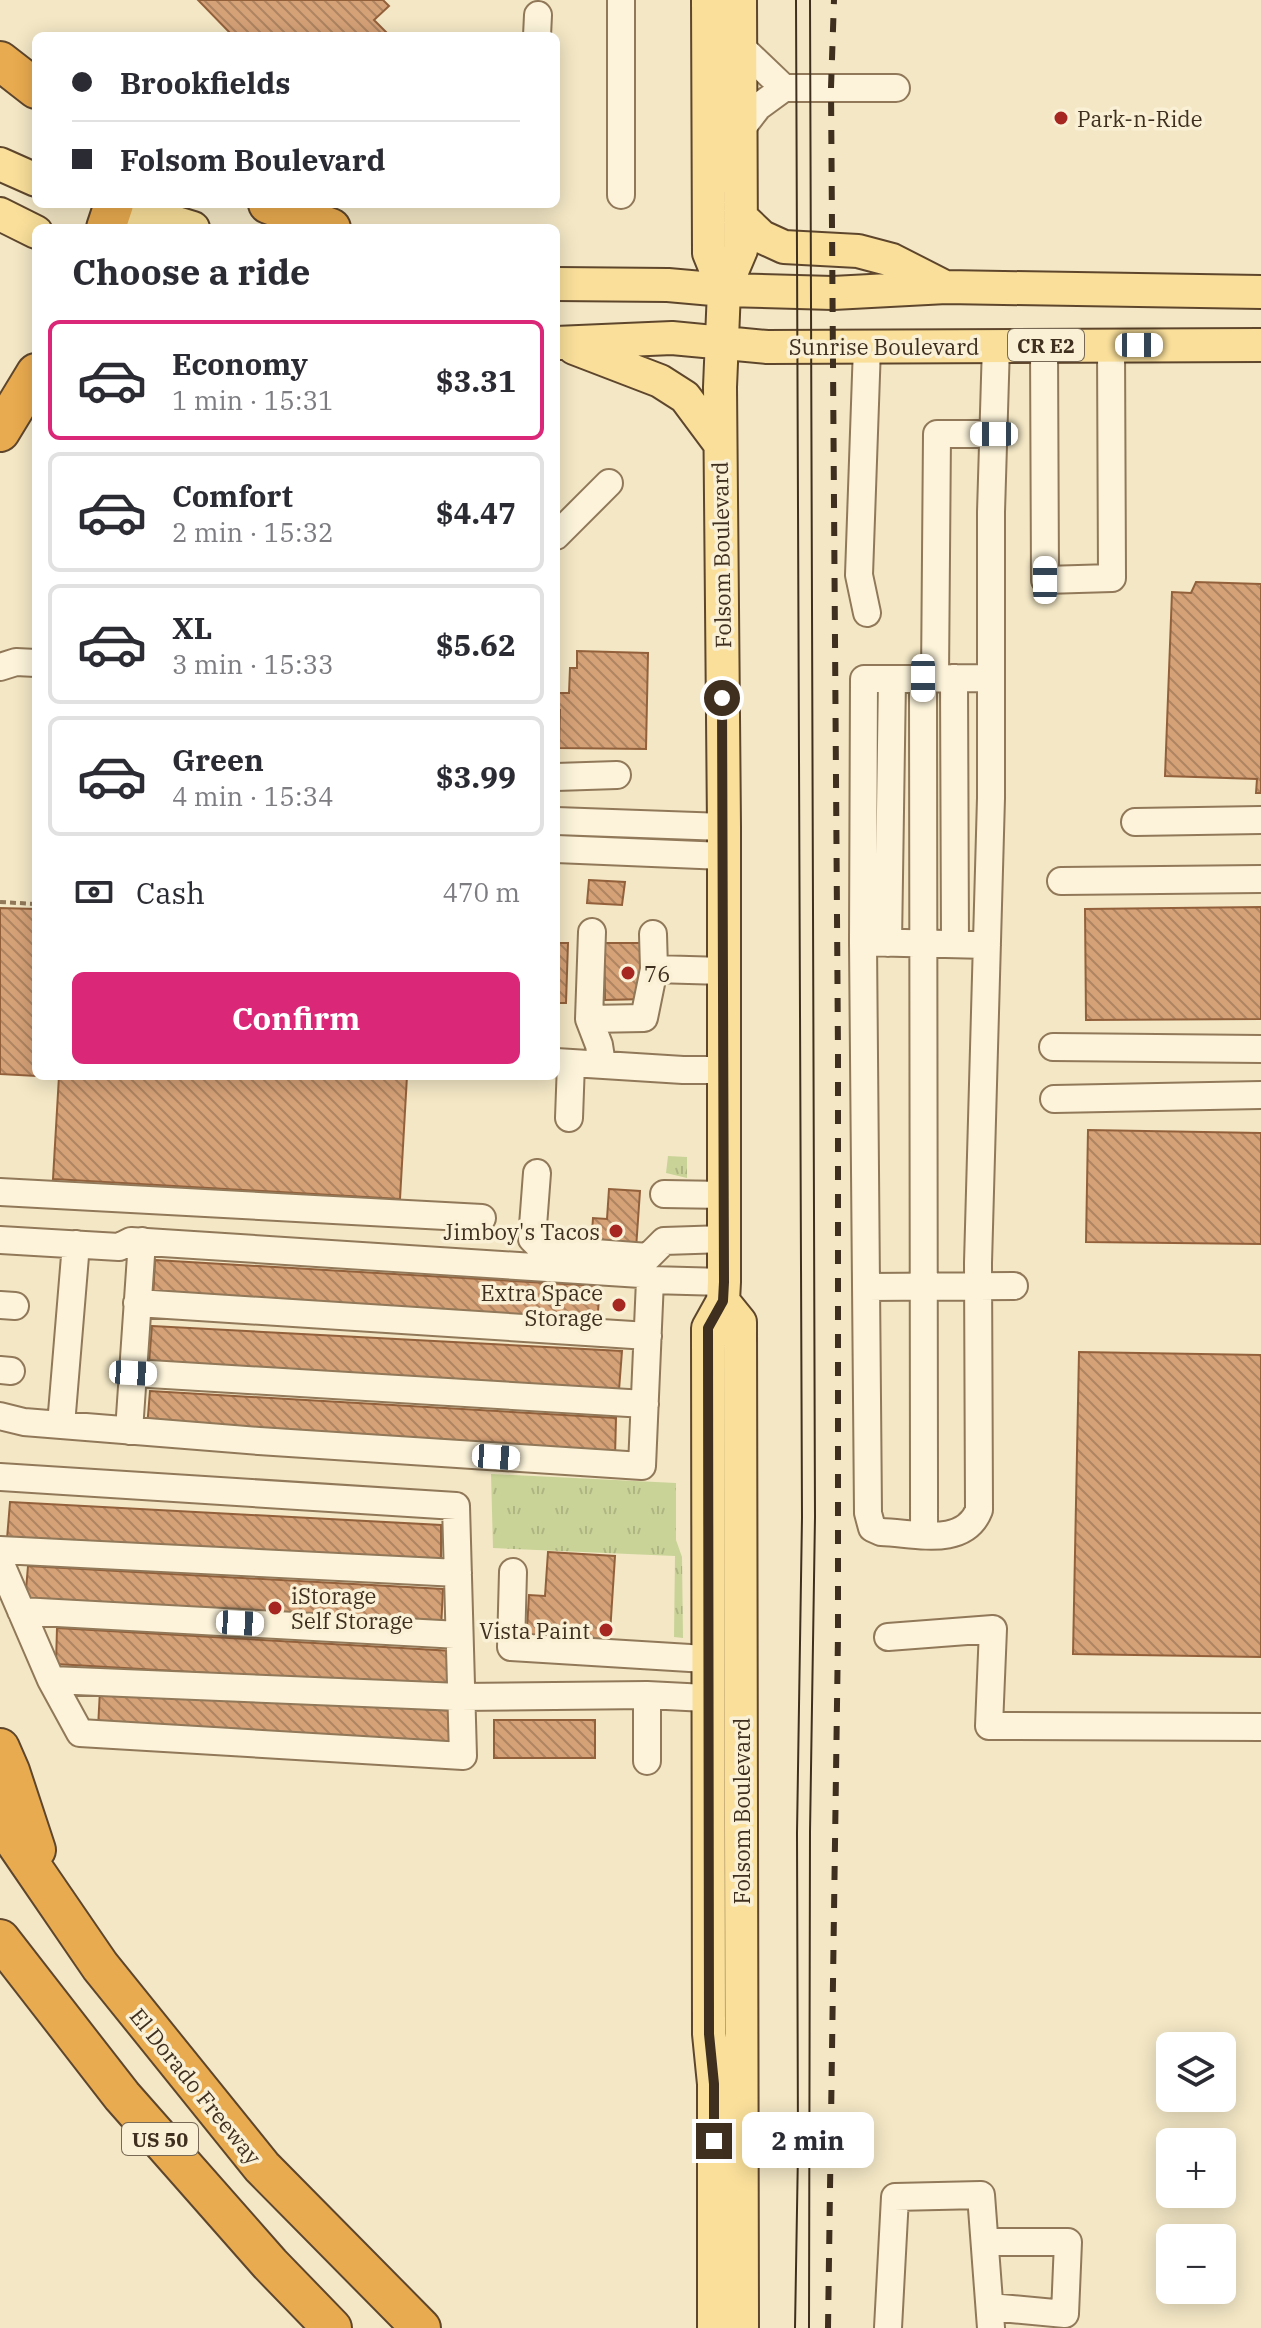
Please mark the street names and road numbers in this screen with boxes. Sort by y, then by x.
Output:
road number: CR E2 [1008,329,1084,361]
street label: Sunrise Boulevard [789,332,979,361]
street label: Folsom Boulevard [705,461,737,649]
street label: Folsom Boulevard [727,1718,756,1904]
street label: El Dorado Freeway [124,2002,268,2170]
road number: US 50 [122,2123,198,2155]

